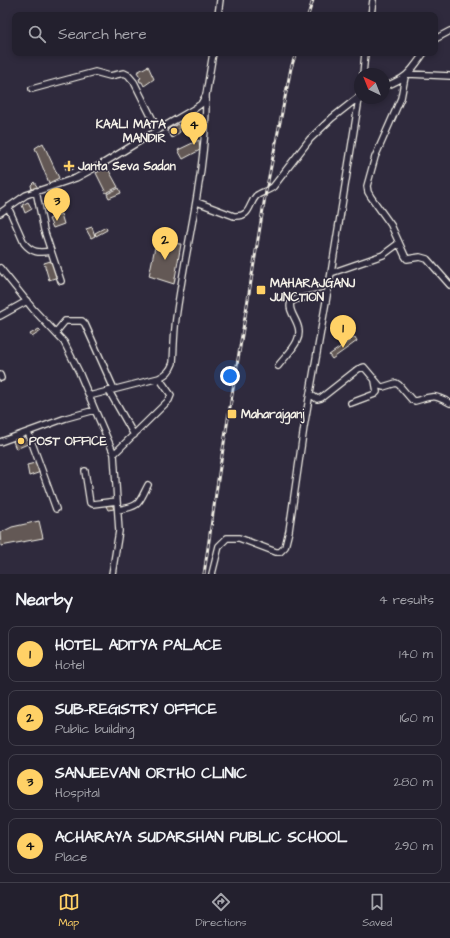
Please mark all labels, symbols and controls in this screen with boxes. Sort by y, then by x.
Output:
search box [12,12,438,56]
icon: search [26,23,48,45]
text: Search here [58,24,147,45]
north arrow [354,68,390,104]
pin: 4 [181,112,207,145]
place label: KAALI MATA MANDIR [96,116,166,147]
marker: KAALI MATA MANDIR [169,126,179,136]
place label: Janta Seva Sadan [77,158,176,175]
marker: Janta Seva Sadan [63,160,75,172]
pin: 3 [44,188,70,221]
pin: 2 [152,227,178,260]
place label: MAHARAJGANJ JUNCTION [269,275,356,306]
marker: MAHARAJGANJ JUNCTION [255,284,267,296]
pin: 1 [330,315,356,348]
your location [220,366,240,386]
place label: Maharajganj [241,406,305,425]
marker: Maharajganj [226,408,238,420]
place label: POST OFFICE [29,433,108,450]
marker: POST OFFICE [16,436,26,446]
text: Nearby [16,588,73,612]
text: 4 results [379,591,434,609]
text: HOTEL ADITYA PALACE [55,635,222,656]
text: 1 [29,645,31,663]
text: 140 m [399,645,433,663]
text: Hotel [55,656,85,674]
text: SUB-REGISTRY OFFICE [55,699,217,720]
text: 2 [26,709,34,727]
text: 160 m [400,709,433,727]
text: Public building [55,720,134,738]
text: SANJEEVANI ORTHO CLINIC [55,763,247,784]
text: 3 [27,773,33,791]
text: 280 m [394,773,433,791]
text: Hospital [55,784,100,802]
text: ACHARAYA SUDARSHAN PUBLIC SCHOOL [55,827,347,848]
text: 4 [26,837,34,855]
text: 290 m [395,837,433,855]
text: Place [55,848,87,866]
tab: Map [58,891,80,930]
tab: Directions [195,891,247,930]
tab: Saved [362,891,392,930]

